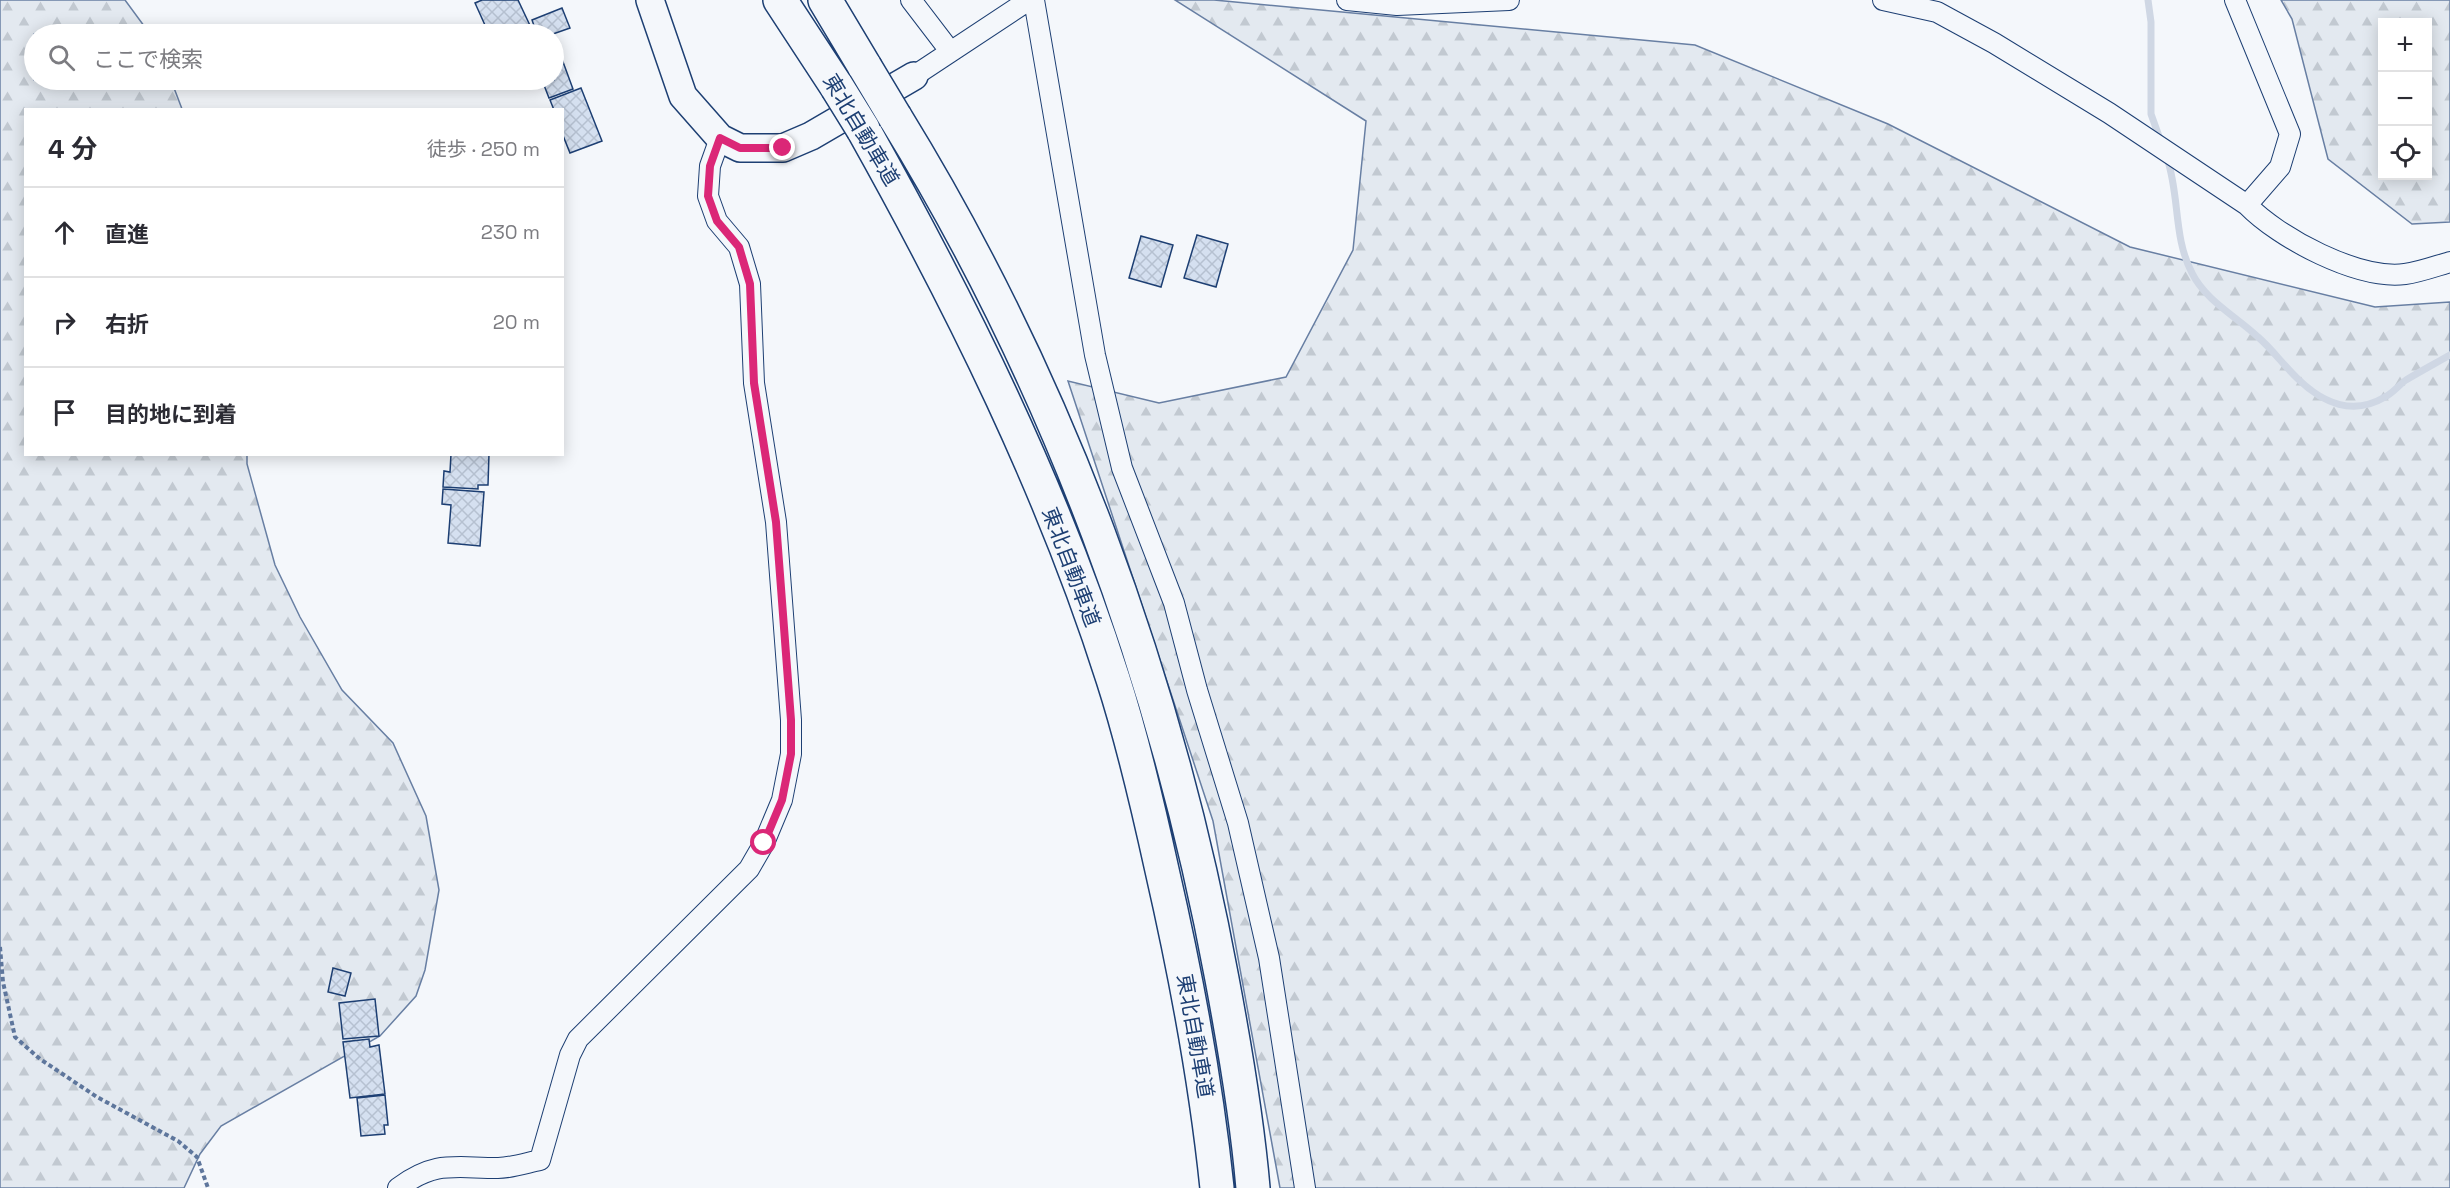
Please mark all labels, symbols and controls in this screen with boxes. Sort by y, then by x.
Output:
map controls [2378,18,2432,180]
button: + [2378,18,2432,72]
search box [24,24,564,90]
icon: search [45,41,78,74]
text: ここで検索 [93,45,203,73]
street label: 東北自動車道 [817,69,905,191]
button: − [2378,72,2432,126]
button: locate [2378,126,2432,180]
text: 4 分 [48,132,97,166]
route end [769,134,795,160]
text: 徒歩 · 250 m [427,136,540,162]
icon: ahead [48,216,81,249]
text: 230 m [481,219,540,245]
text: 直進 [105,220,149,248]
icon: right [48,306,81,339]
text: 20 m [493,309,540,335]
text: 右折 [105,310,149,338]
icon: arrive [48,396,81,429]
text: 目的地に到着 [105,400,237,428]
street label: 東北自動車道 [1036,503,1107,630]
route start [750,829,776,855]
street label: 東北自動車道 [1171,972,1220,1100]

